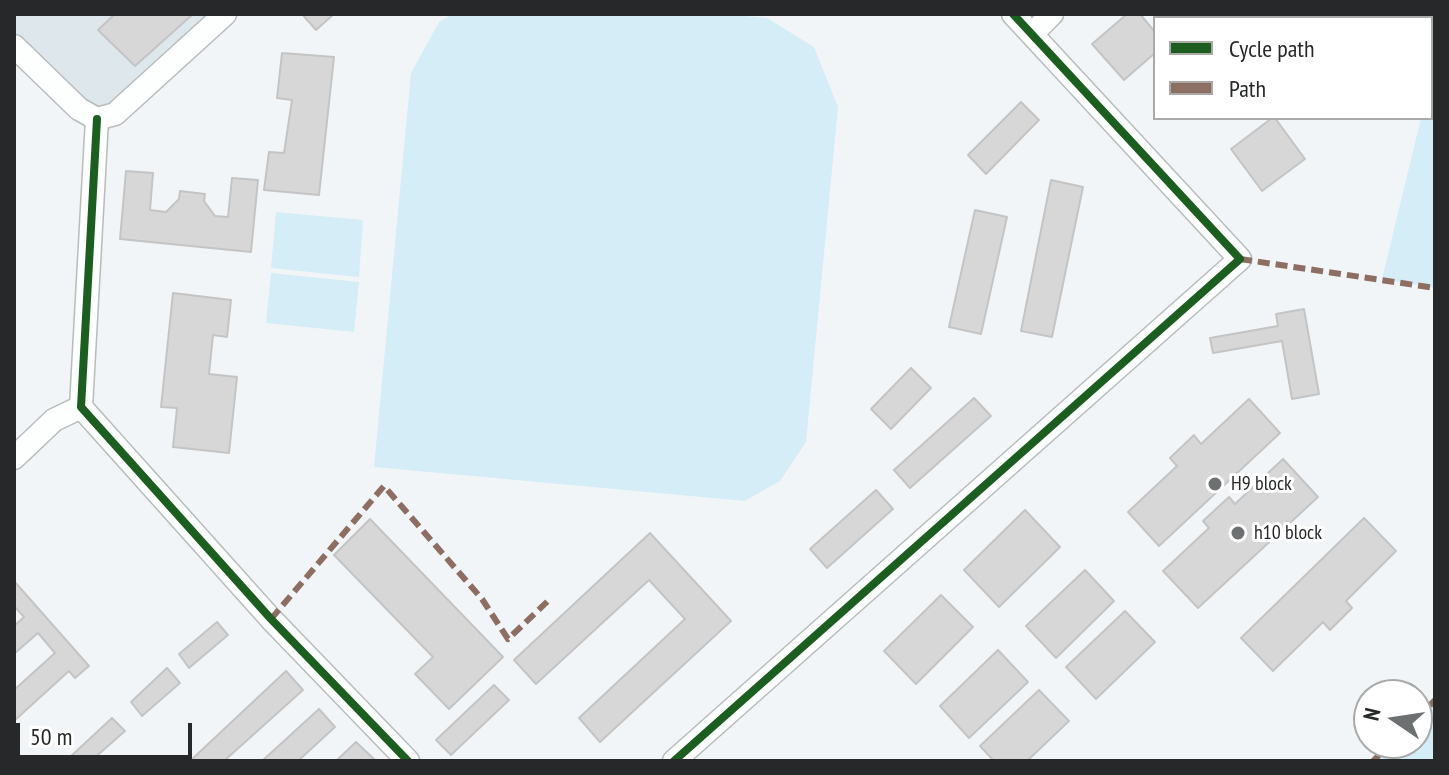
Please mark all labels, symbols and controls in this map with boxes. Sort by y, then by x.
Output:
legend [1153,16,1433,120]
text: Cycle path [1229,33,1315,64]
text: Path [1229,73,1266,104]
place label: H9 block [1231,472,1292,496]
marker: H9 block [1206,475,1224,493]
place label: h10 block [1254,521,1322,545]
marker: h10 block [1229,524,1247,542]
north arrow [1353,679,1433,759]
text: N [1357,705,1387,723]
scale bar [20,707,196,757]
text: 50 m [30,721,72,752]

